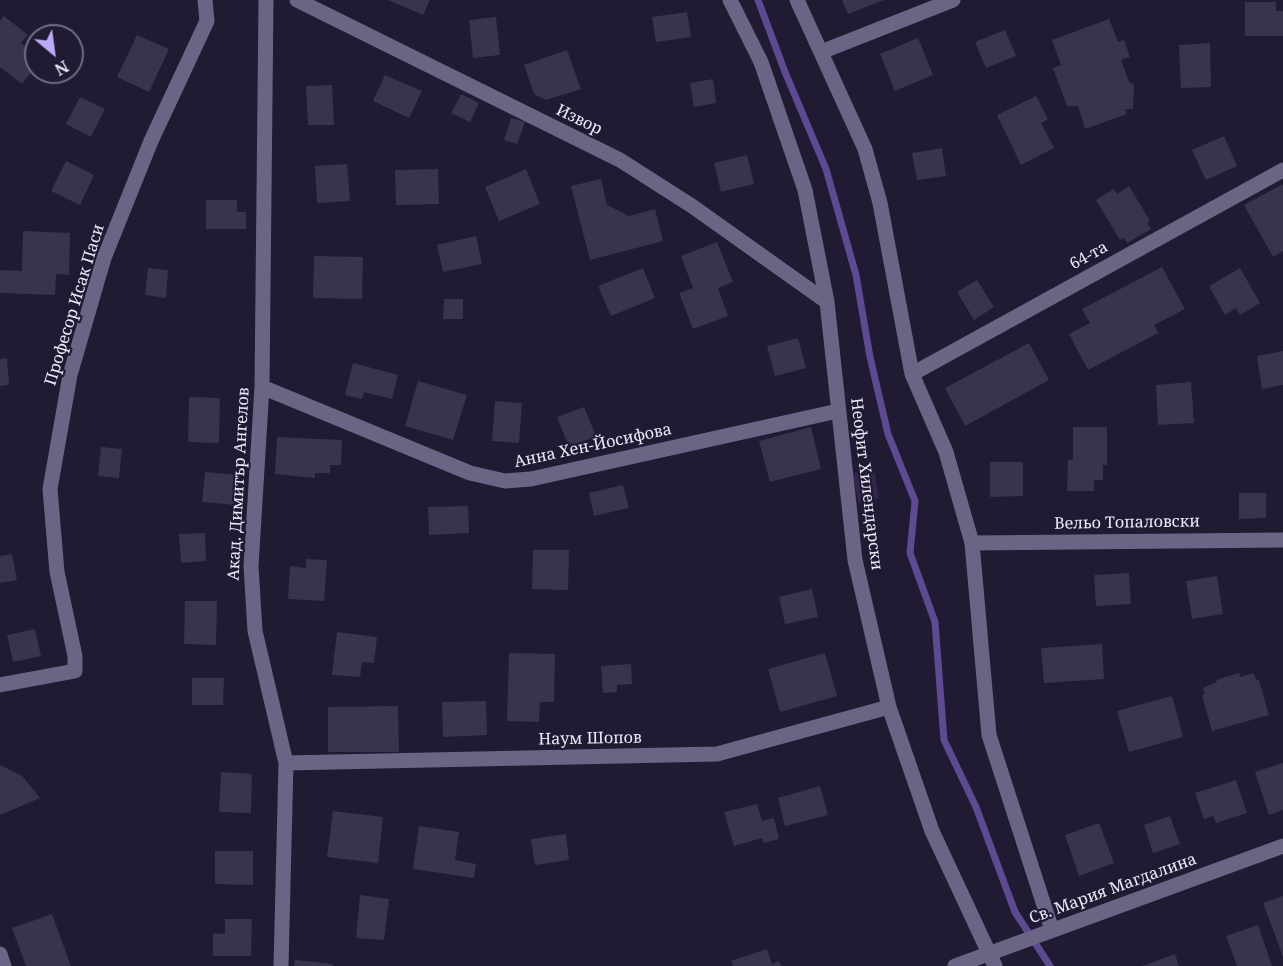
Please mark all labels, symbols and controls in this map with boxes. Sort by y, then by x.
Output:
north arrow [24,24,84,84]
text: N [51,55,73,81]
street label: Извор [553,101,605,139]
street label: Професор Исак Паси [41,222,109,388]
street label: 64-та [1067,238,1111,274]
street label: Акад. Димитър Ангелов [224,387,254,581]
street label: Неофит Хилендарски [846,397,886,571]
street label: Анна Хен-Йосифова [513,420,673,472]
street label: Вельо Топаловски [1054,512,1200,534]
street label: Наум Шопов [538,728,642,750]
street label: Св. Мария Магдалина [1027,850,1199,928]

